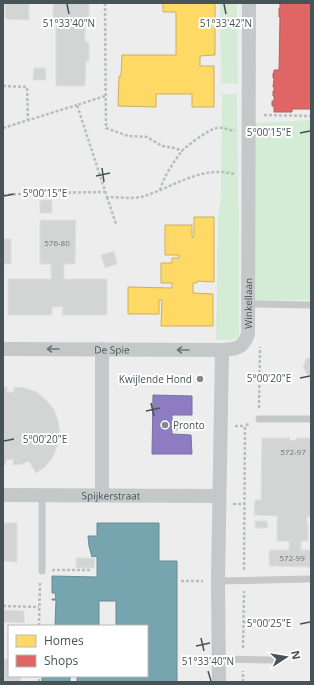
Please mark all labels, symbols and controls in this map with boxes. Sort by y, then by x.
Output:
text: 51°33'40"N [43,16,95,30]
text: 51°33'42"N [200,16,252,30]
text: 5°00'15"E [247,125,291,139]
text: 5°00'15"E [23,186,67,200]
house number: 576-80 [44,237,70,248]
street label: Winkellaan [241,278,255,329]
street label: De Spie [94,342,130,357]
one-way arrow [47,345,60,353]
one-way arrow [177,346,190,354]
text: 5°00'20"E [247,371,291,385]
place label: Kwijlende Hond [119,372,192,386]
marker: Kwijlende Hond [195,374,205,384]
place label: Pronto [173,418,205,432]
marker: Pronto [160,420,170,430]
text: 5°00'20"E [23,432,67,446]
house number: 572-97 [280,446,306,457]
street label: Spijkerstraat [82,488,141,503]
house number: 572-99 [279,552,305,563]
text: 5°00'25"E [247,616,291,630]
legend [8,625,148,677]
text: Homes [44,632,84,649]
north arrow [266,637,306,677]
text: N [288,649,305,661]
text: Shops [44,652,79,669]
text: 51°33'40"N [182,654,234,668]

